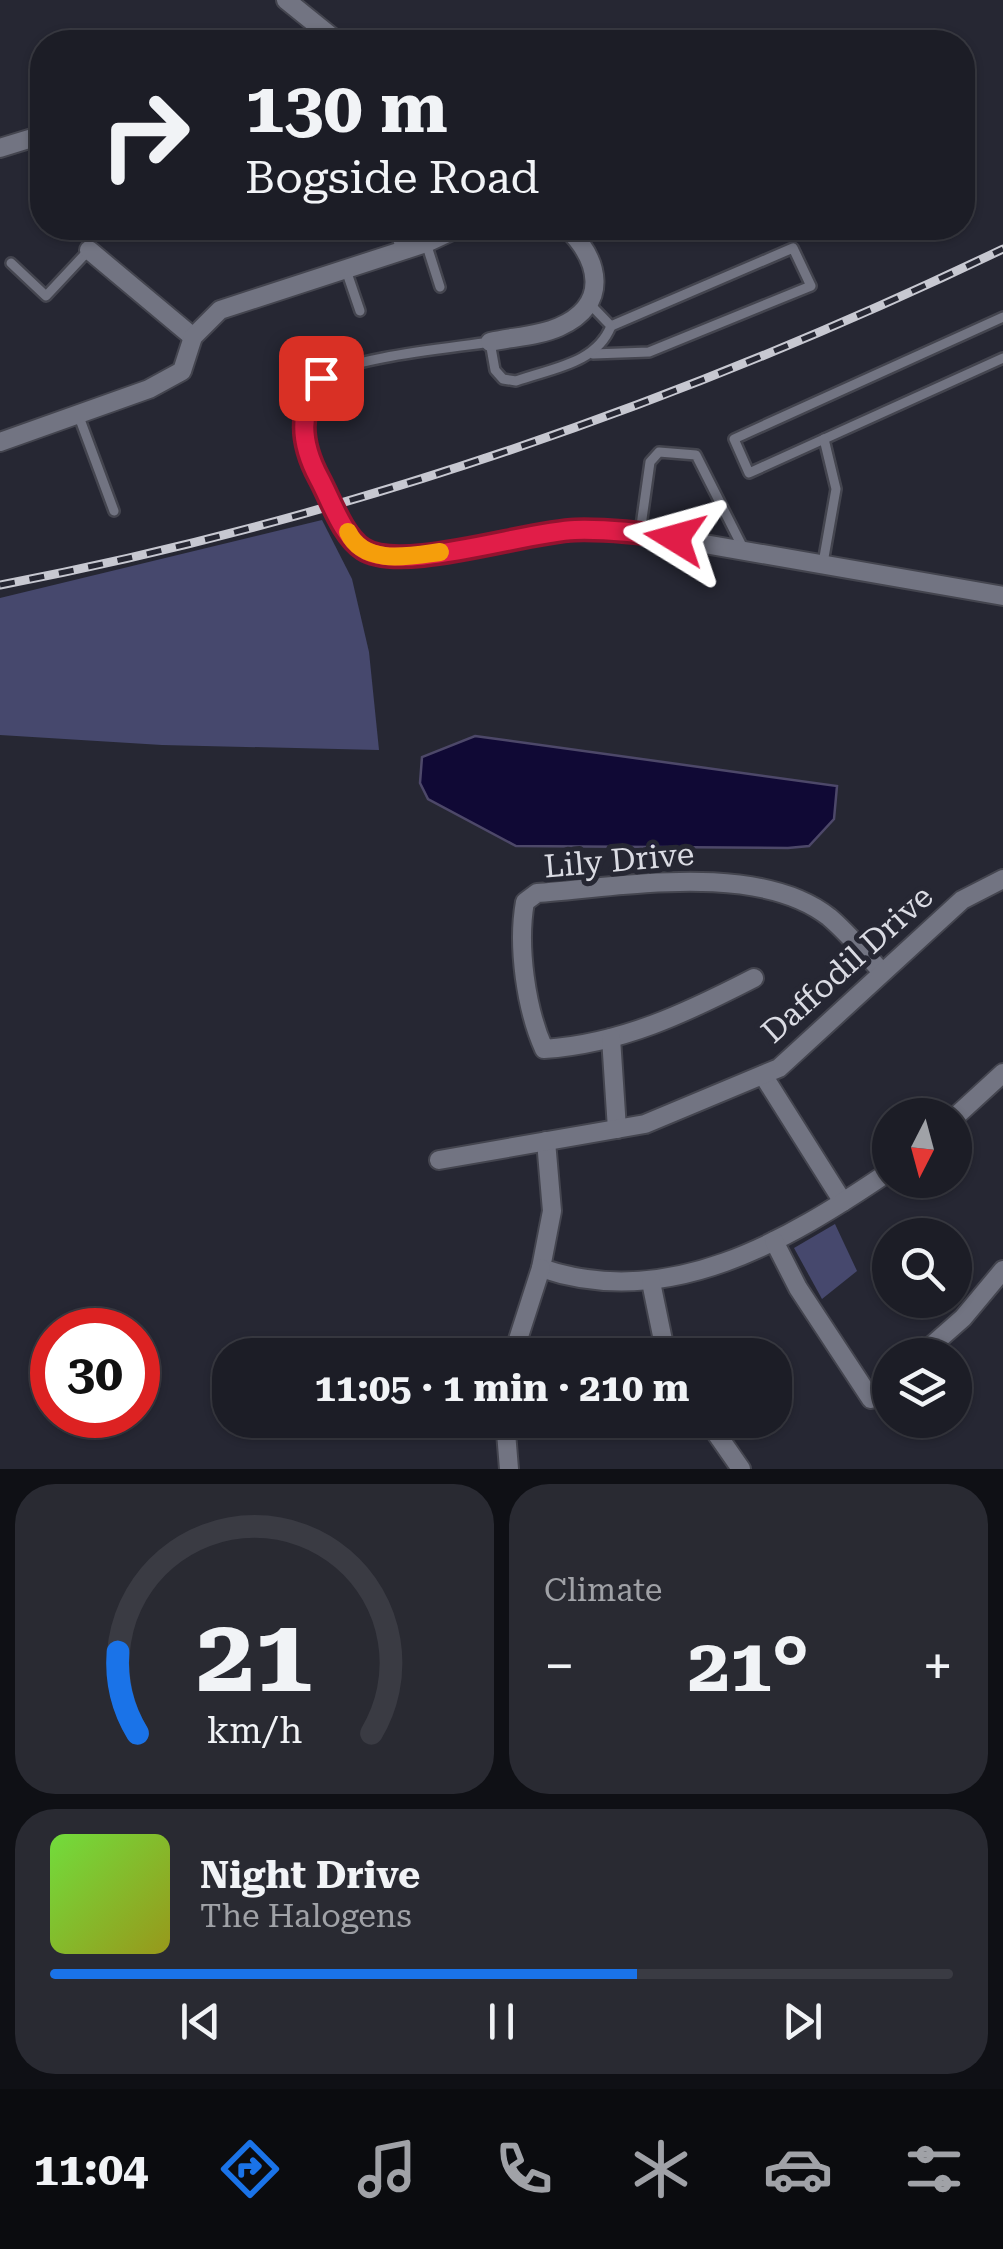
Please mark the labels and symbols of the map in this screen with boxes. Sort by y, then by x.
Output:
pin [279,336,364,421]
position arrow [623,486,727,590]
street label: Lily Drive [542,835,696,885]
street label: Daffodil Drive [754,877,940,1051]
north arrow [872,1098,972,1198]
speed limit sign: 30 [30,1308,160,1438]

